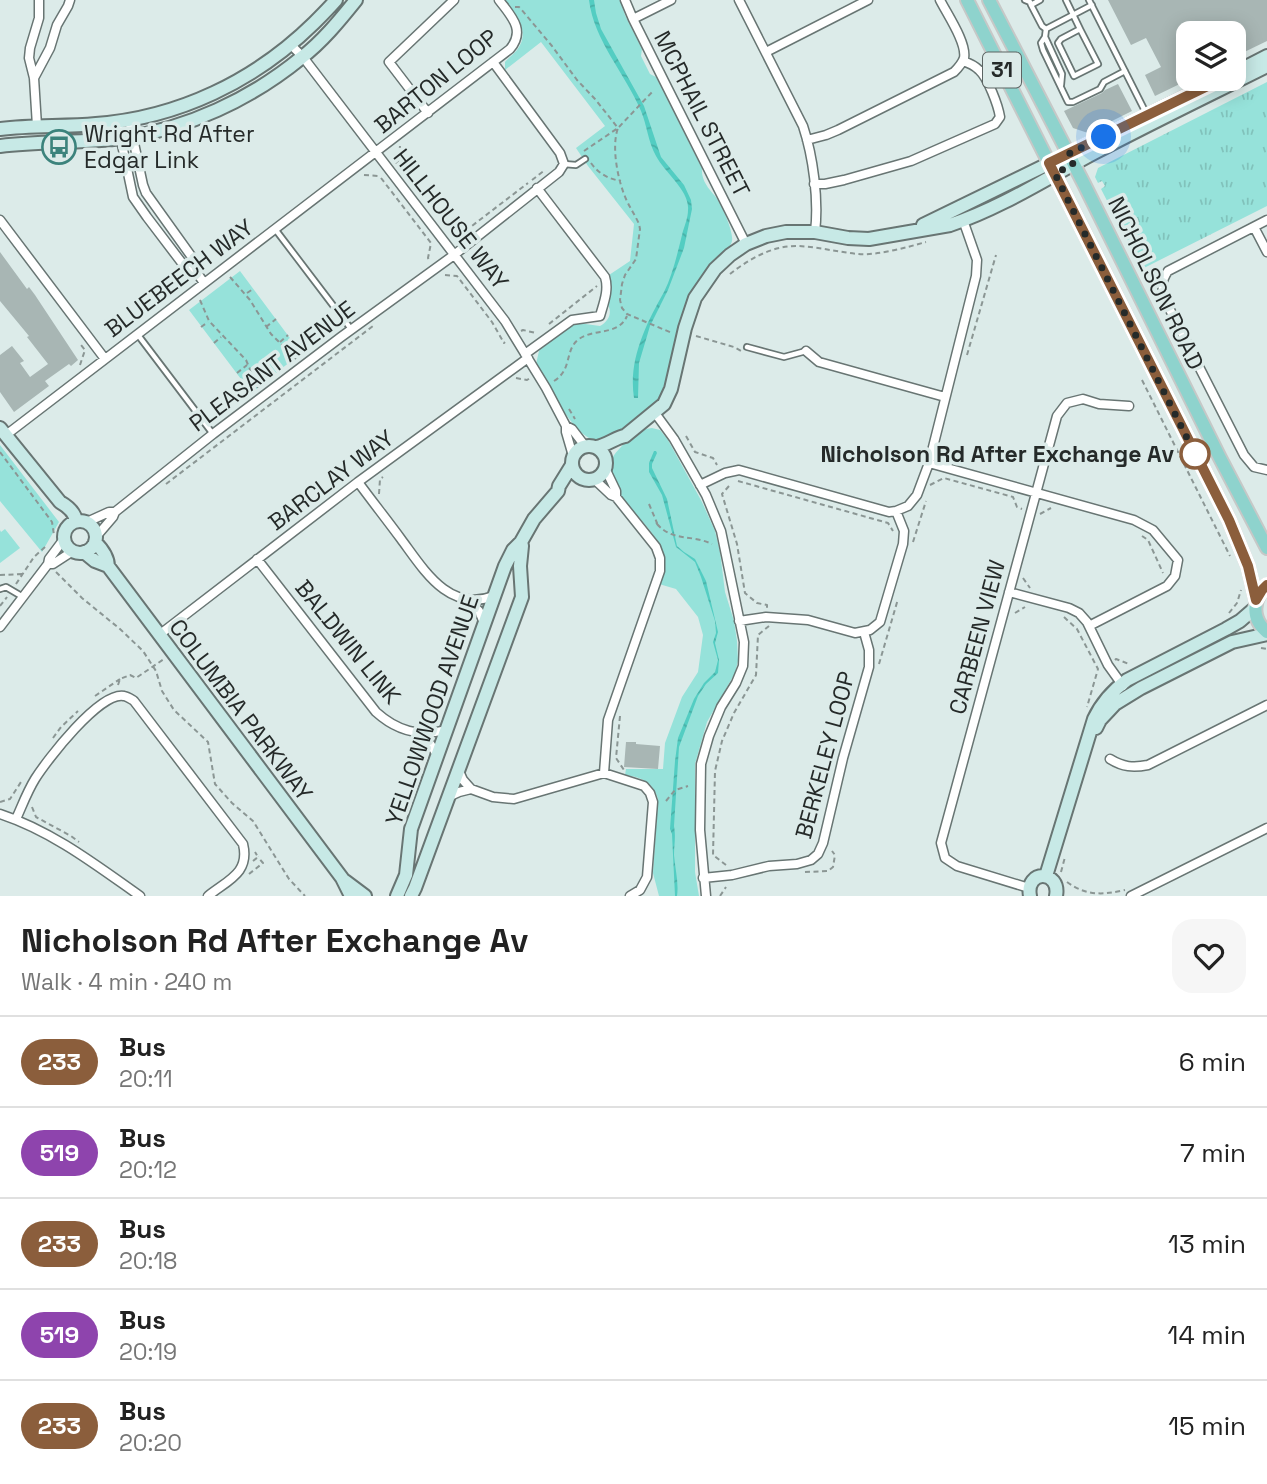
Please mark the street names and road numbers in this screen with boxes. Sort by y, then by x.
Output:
street label: BARTON LOOP [368,22,504,140]
street label: MCPHAIL STREET [647,26,757,202]
road number: 31 [983,52,1021,88]
street label: HILLHOUSE WAY [387,143,515,295]
street label: NICHOLSON ROAD [1101,192,1211,374]
street label: BLUEBEECH WAY [99,212,259,344]
street label: PLEASANT AVENUE [183,294,361,438]
street label: BARCLAY WAY [262,423,400,537]
street label: CARBEEN VIEW [942,557,1012,717]
street label: BALDWIN LINK [289,574,407,710]
street label: YELLOWWOOD AVENUE [378,591,486,829]
street label: COLUMBIA PARKWAY [163,613,319,807]
street label: BERKELEY LOOP [788,668,862,842]

